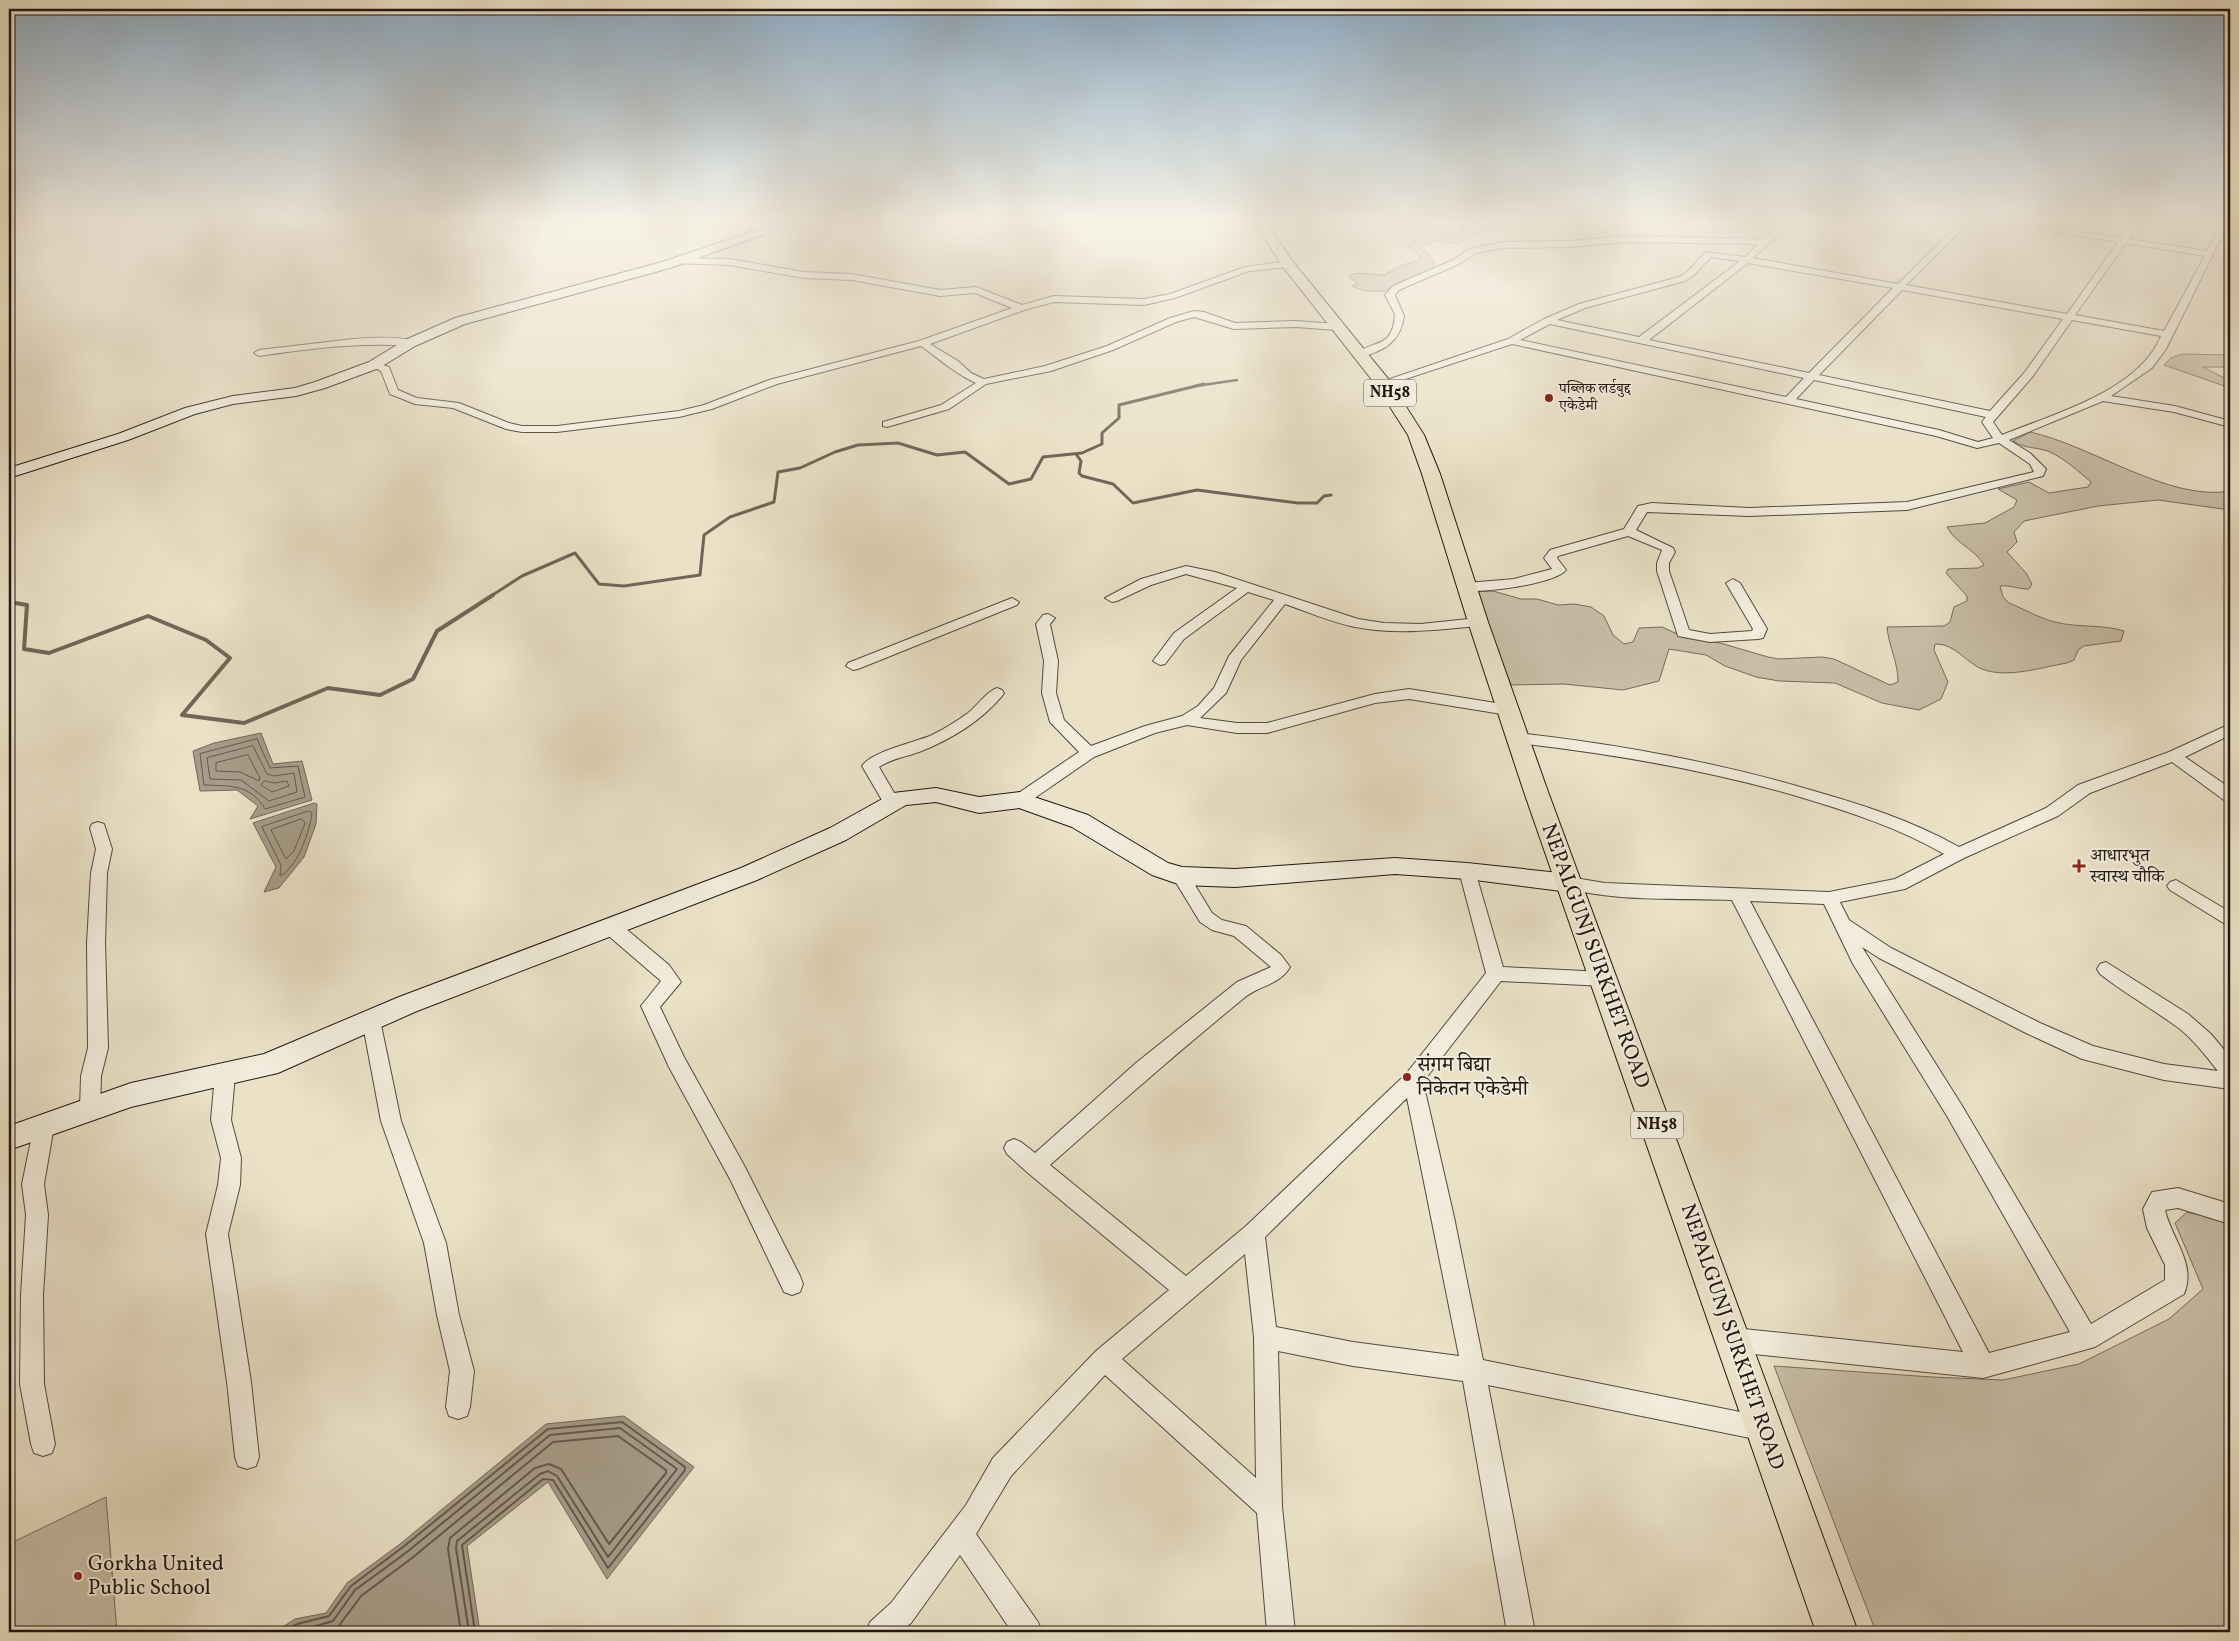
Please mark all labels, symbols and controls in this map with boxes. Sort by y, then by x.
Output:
place label: पब्लिक लर्डबुद्द एकेडेमी [1558,378,1632,417]
road number: NH58 [1364,379,1416,406]
marker: पब्लिक लर्डबुद्द एकेडेमी [1543,392,1555,404]
street label: NEPALGUNJ SURKHET ROAD [1534,820,1656,1092]
place label: आधारभुत स्वास्थ चौकि [2089,844,2165,890]
marker: आधारभुत स्वास्थ चौकि [2072,859,2086,873]
place label: संगम बिद्या निकेतन एकेडेमी [1416,1051,1529,1104]
marker: संगम बिद्या निकेतन एकेडेमी [1401,1071,1413,1083]
road number: NH58 [1631,1112,1683,1138]
street label: NEPALGUNJ SURKHET ROAD [1673,1200,1791,1474]
place label: Gorkha United Public School [88,1550,224,1603]
marker: Gorkha United Public School [72,1570,84,1582]

